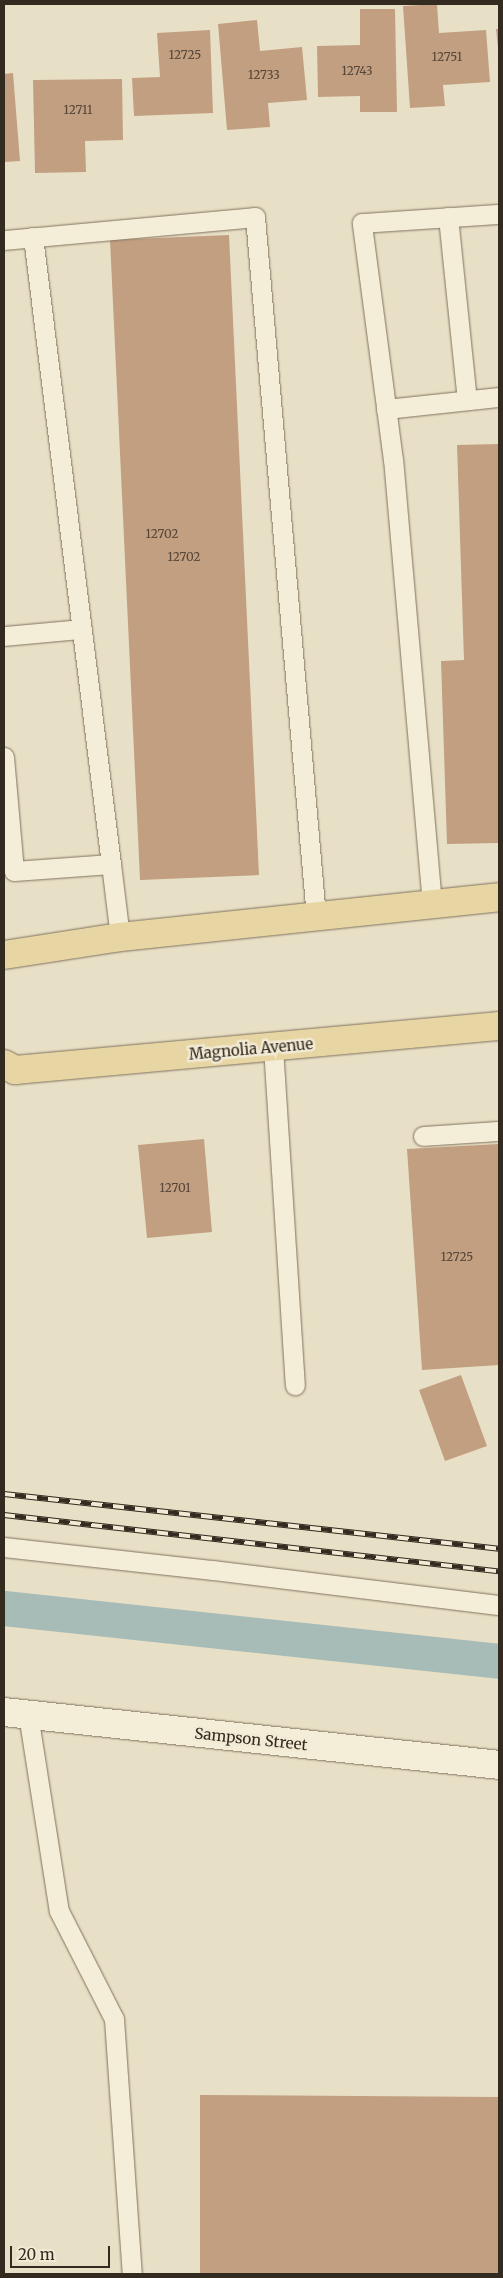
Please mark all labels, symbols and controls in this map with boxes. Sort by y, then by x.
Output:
house number: 12725 [169,48,201,62]
house number: 12751 [432,50,462,64]
house number: 12743 [341,64,373,78]
house number: 12733 [248,68,280,82]
house number: 12711 [63,103,93,117]
house number: 12702 [145,527,179,541]
house number: 12702 [167,550,201,564]
street label: Magnolia Avenue [188,1035,314,1063]
house number: 12701 [159,1181,191,1195]
house number: 12725 [441,1250,473,1264]
street label: Sampson Street [194,1724,308,1754]
scale bar [12,2236,112,2268]
text: 20 m [18,2245,55,2264]

